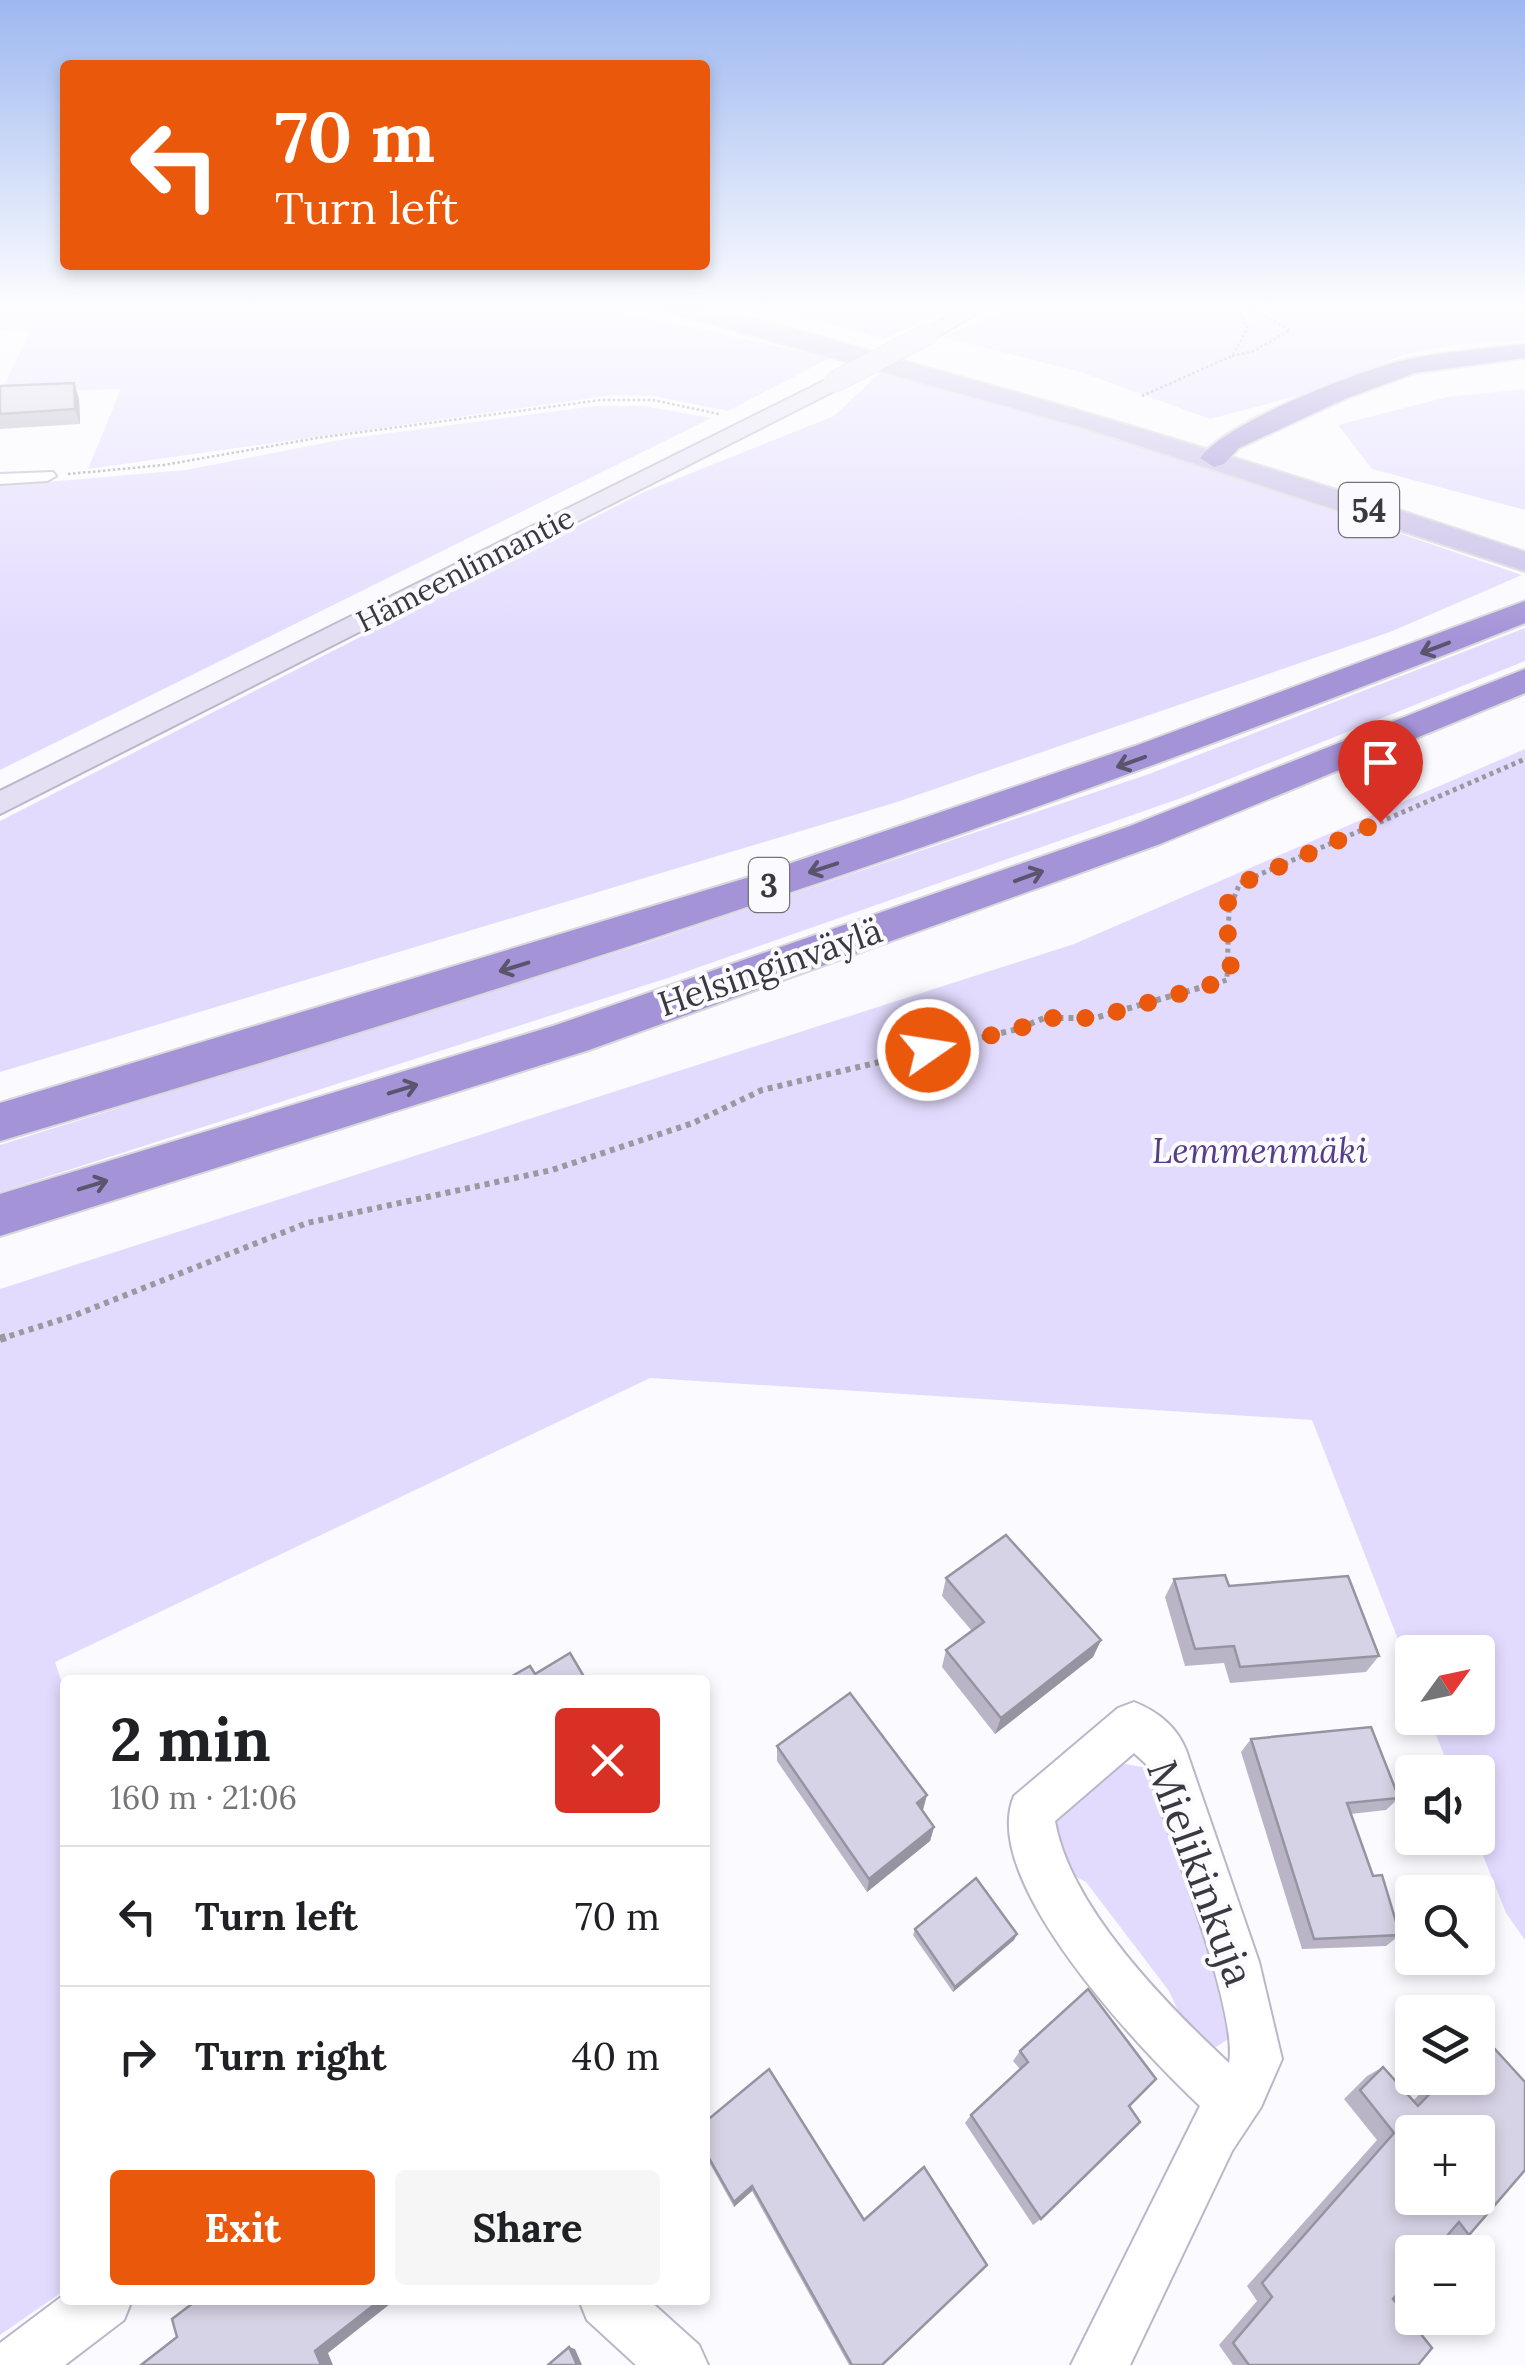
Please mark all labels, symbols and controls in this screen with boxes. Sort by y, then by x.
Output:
text: 70 m [275,92,435,181]
icon: left [110,100,240,230]
text: Turn left [275,179,458,236]
road number: 54 [1339,483,1399,537]
street label: Hämeenlinnantie [350,498,580,640]
one-way arrow [1420,640,1450,658]
pin [1338,720,1423,823]
icon: arrive [1353,735,1408,790]
one-way arrow [1116,754,1147,772]
road number: 3 [749,858,789,912]
one-way arrow [808,860,839,878]
one-way arrow [1012,866,1043,884]
street label: Helsinginväylä [652,908,888,1026]
one-way arrow [498,959,530,977]
position arrow [876,998,980,1102]
one-way arrow [387,1079,419,1097]
park label: Lemmenmäki [1152,1128,1368,1173]
one-way arrow [77,1175,108,1193]
north arrow [1395,1635,1495,1735]
map controls [1395,1635,1495,2335]
text: 2 min [110,1701,271,1777]
button: close [555,1708,660,1813]
street label: Mielikinkuja [1135,1753,1267,1993]
button: sound [1395,1755,1495,1855]
text: 160 m · 21:06 [110,1777,297,1818]
button: search [1395,1875,1495,1975]
icon: left [110,1889,165,1944]
text: Turn left [195,1892,358,1940]
text: 70 m [575,1892,660,1940]
button: layers [1395,1995,1495,2095]
icon: right [110,2029,165,2084]
text: Turn right [195,2032,386,2080]
text: 40 m [572,2032,660,2080]
button: + [1395,2115,1495,2215]
button: Exit [110,2170,375,2285]
button: Share [395,2170,660,2285]
button: − [1395,2235,1495,2335]

